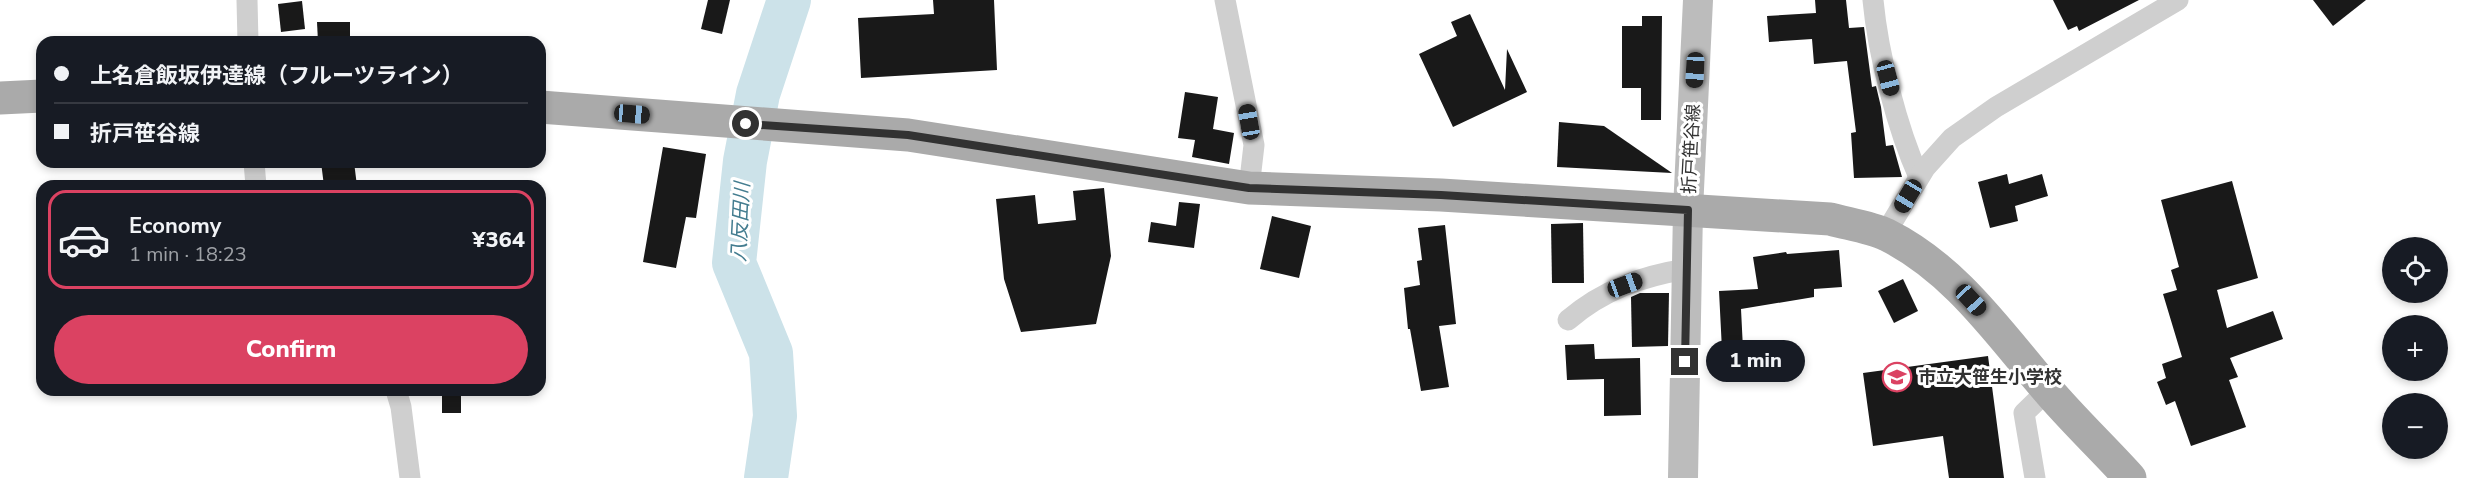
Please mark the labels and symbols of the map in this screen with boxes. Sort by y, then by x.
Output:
car [1685,52,1705,88]
car [1875,58,1901,98]
car [613,103,651,125]
car [1237,103,1261,141]
street label: 折戸笹谷線 [1677,103,1705,195]
route start [732,110,759,137]
car [1891,176,1925,216]
water label: 八反田川 [725,179,756,263]
car [1605,270,1645,300]
car [1952,281,1990,319]
callout: 1 min [1706,341,1805,383]
route end [1671,348,1698,375]
school or university icon: 市立大笹生小学校 [1881,361,1913,393]
place label: 市立大笹生小学校 [1918,365,2062,389]

